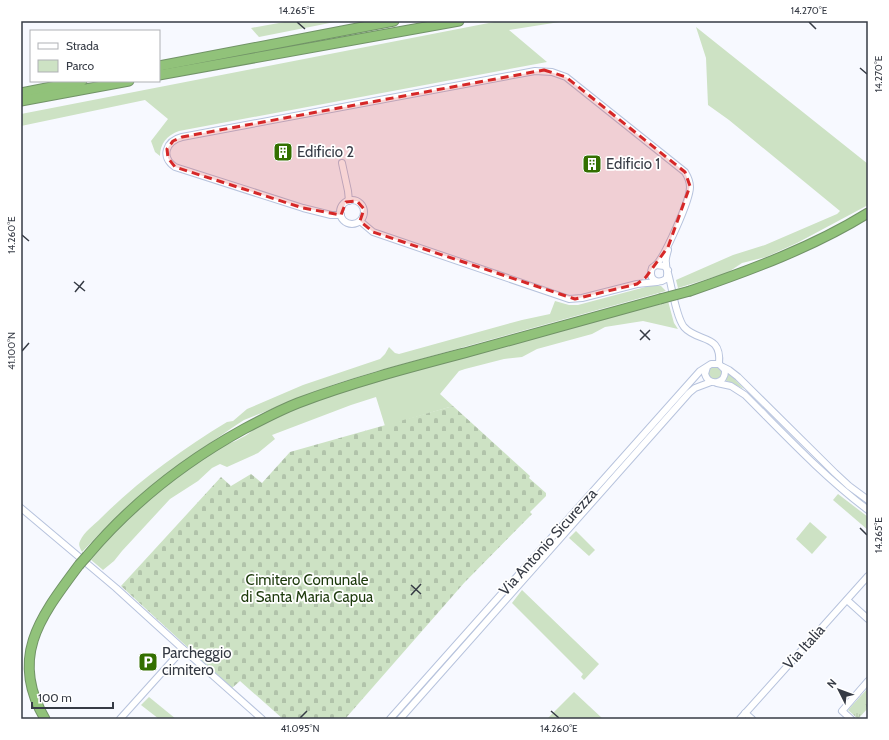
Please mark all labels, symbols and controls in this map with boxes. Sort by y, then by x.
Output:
text: 14.265°E [279,4,315,17]
text: 14.270°E [791,4,828,17]
legend [30,30,160,82]
text: Strada [66,38,99,53]
text: 14.270°E [872,55,885,92]
text: Parco [66,58,94,73]
building icon: Edificio 2 [272,141,294,163]
place label: Edificio 2 [297,143,354,161]
building icon: Edificio 1 [581,153,603,175]
place label: Edificio 1 [606,155,660,173]
text: 14.260°E [5,216,18,254]
text: 41.100°N [5,332,18,370]
street label: Via Antonio Sicurezza [495,484,601,599]
text: 14.265°E [872,517,885,553]
park label: Cimitero Comunale di Santa Maria Capua [241,571,374,606]
street label: Via Italia [779,621,829,673]
place label: Parcheggio cimitero [162,644,231,679]
parking icon: Parcheggio cimitero [137,651,159,673]
north arrow [819,670,859,710]
text: N [824,676,839,691]
scale bar [32,684,113,710]
text: 100 m [38,690,72,705]
text: 41.095°N [281,722,319,735]
text: 14.260°E [540,722,578,735]

